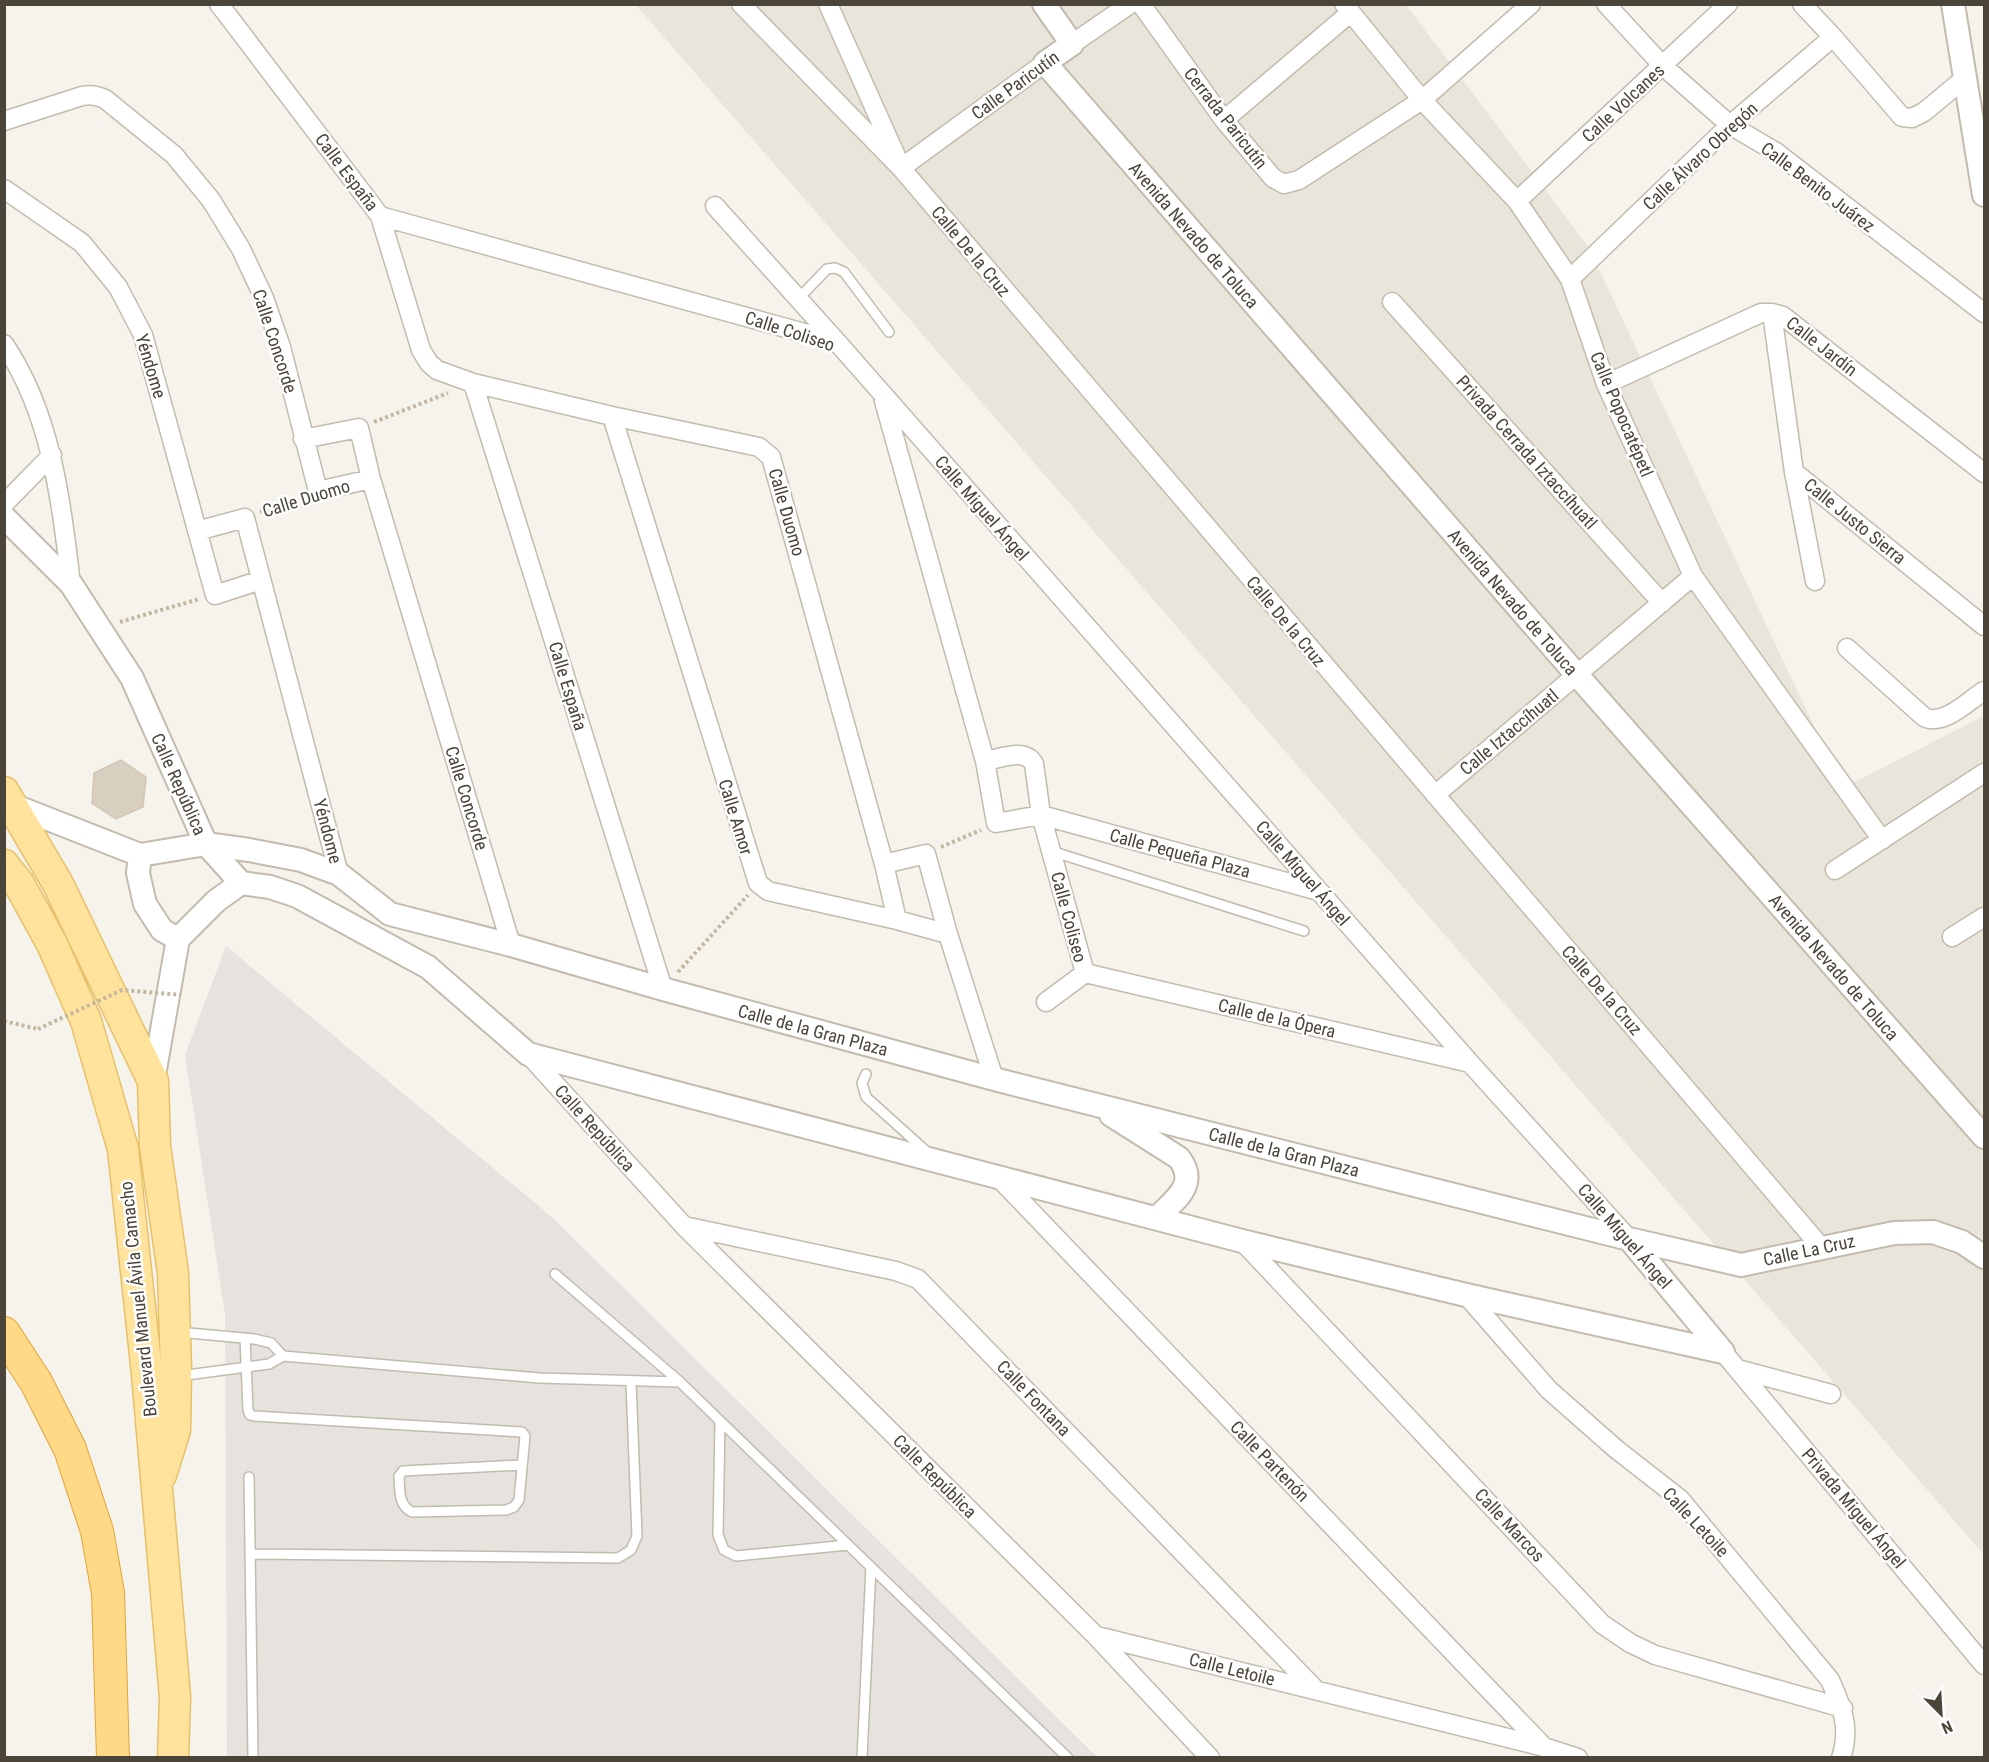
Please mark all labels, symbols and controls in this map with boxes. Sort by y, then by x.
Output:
street label: Calle Paricutín [967,46,1063,124]
street label: Calle Volcanes [1578,60,1668,146]
street label: Cerrada Paricutín [1180,63,1272,173]
street label: Calle Álvaro Obregón [1638,98,1762,214]
street label: Calle España [311,129,383,215]
street label: Calle Benito Juárez [1757,137,1879,237]
street label: Avenida Nevado de Toluca [1125,158,1263,312]
street label: Calle De la Cruz [927,201,1015,301]
street label: Calle Concorde [248,287,302,395]
street label: Calle Coliseo [743,307,837,355]
street label: Calle Jardín [1782,312,1862,380]
street label: Yéndome [131,331,171,401]
street label: Calle Popocatépetl [1586,348,1658,480]
street label: Privada Cerrada Iztaccíhuatl [1452,371,1602,533]
street label: Calle Miguel Ángel [931,451,1033,565]
street label: Calle Duomo [764,466,810,558]
street label: Calle Justo Sierra [1800,474,1910,568]
street label: Calle Duomo [260,475,352,521]
street label: Avenida Nevado de Toluca [1444,525,1582,679]
street label: Calle De la Cruz [1242,571,1330,671]
street label: Calle España [545,639,591,733]
street label: Calle Iztaccíhuatl [1455,685,1563,779]
street label: Calle República [147,730,211,838]
street label: Calle Concorde [441,743,493,853]
street label: Calle Amor [715,777,758,858]
street label: Yéndome [309,796,347,866]
street label: Calle Miguel Ángel [1252,816,1354,930]
street label: Calle Pequeña Plaza [1107,824,1253,882]
street label: Calle Coliseo [1047,869,1091,965]
street label: Avenida Nevado de Toluca [1765,890,1903,1044]
street label: Calle De la Cruz [1557,941,1647,1039]
street label: Calle de la Ópera [1216,994,1338,1042]
street label: Calle de la Gran Plaza [736,1000,890,1060]
street label: Calle República [551,1080,639,1176]
street label: Calle de la Gran Plaza [1206,1123,1362,1181]
street label: Calle Miguel Ángel [1574,1179,1676,1293]
street label: Boulevard Manuel Ávila Camacho [115,1180,161,1418]
street label: Calle La Cruz [1761,1230,1857,1270]
street label: Calle Fontana [993,1356,1075,1440]
street label: Calle Partenón [1226,1416,1314,1506]
street label: Calle República [889,1430,981,1522]
street label: Privada Miguel Ángel [1798,1444,1910,1572]
street label: Calle Letoile [1658,1483,1734,1561]
street label: Calle Marcos [1471,1484,1549,1566]
street label: Calle Letoile [1187,1648,1277,1690]
north arrow [1911,1684,1971,1744]
text: N [1939,1717,1955,1738]

